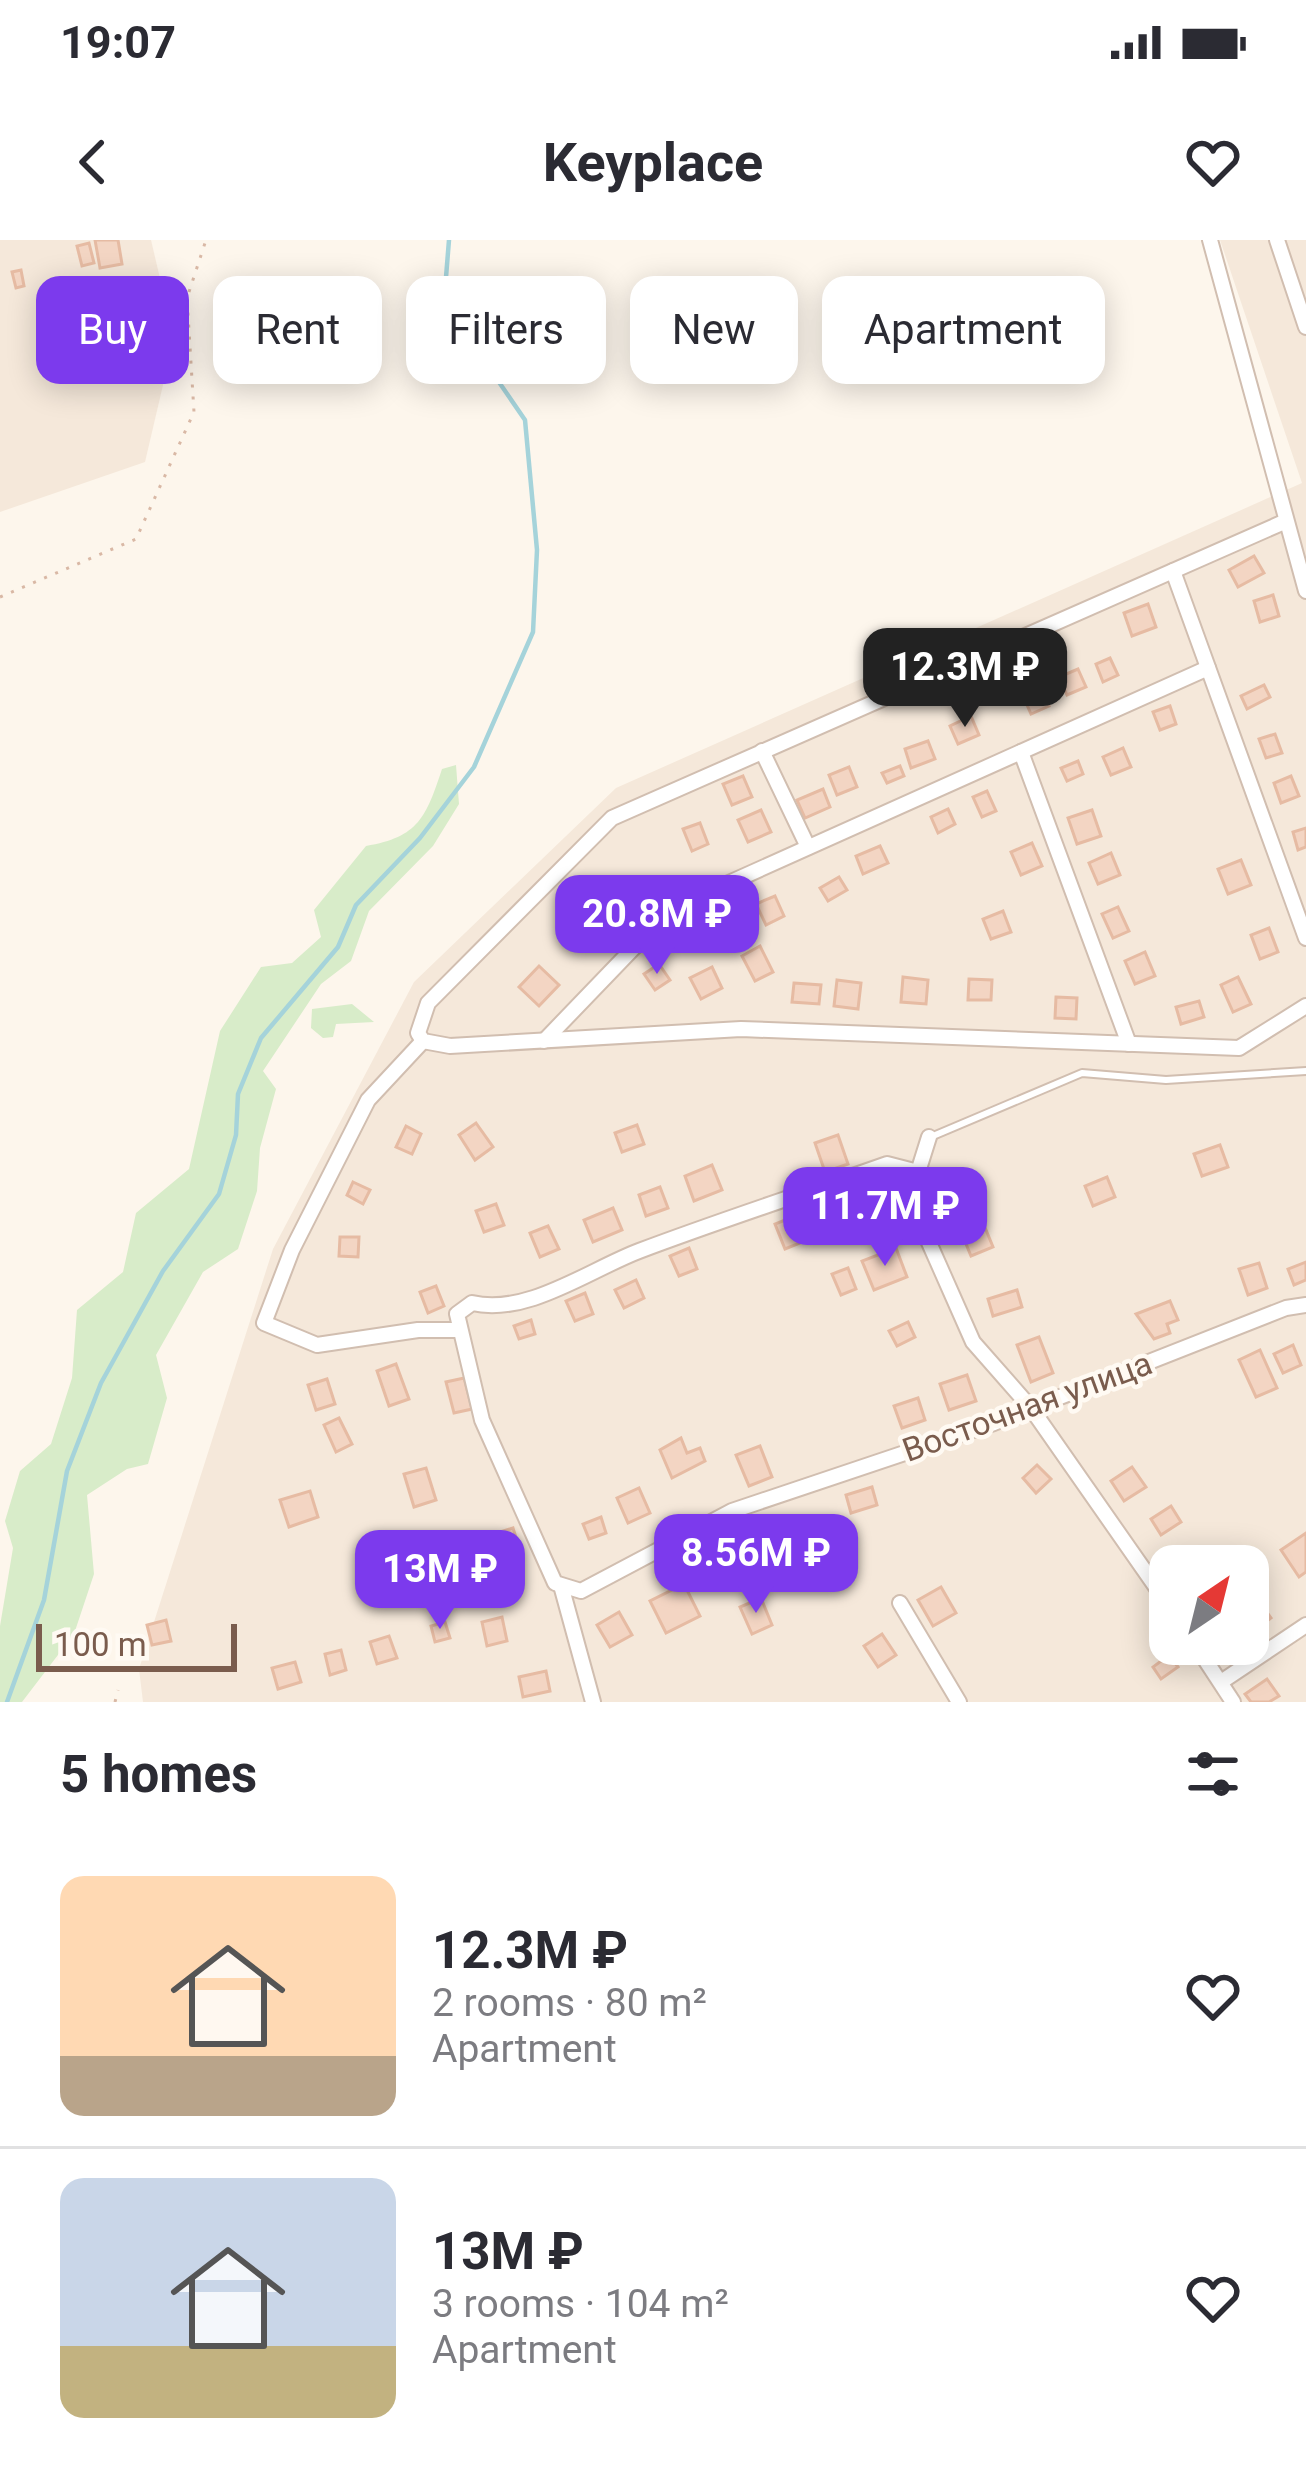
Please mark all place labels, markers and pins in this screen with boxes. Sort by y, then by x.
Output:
pin: 12.3M ₽ [854,628,1076,730]
pin: 20.8M ₽ [546,875,768,977]
pin: 11.7M ₽ [774,1167,996,1269]
pin: 8.56M ₽ [645,1514,867,1616]
pin: 13M ₽ [356,1530,524,1632]

